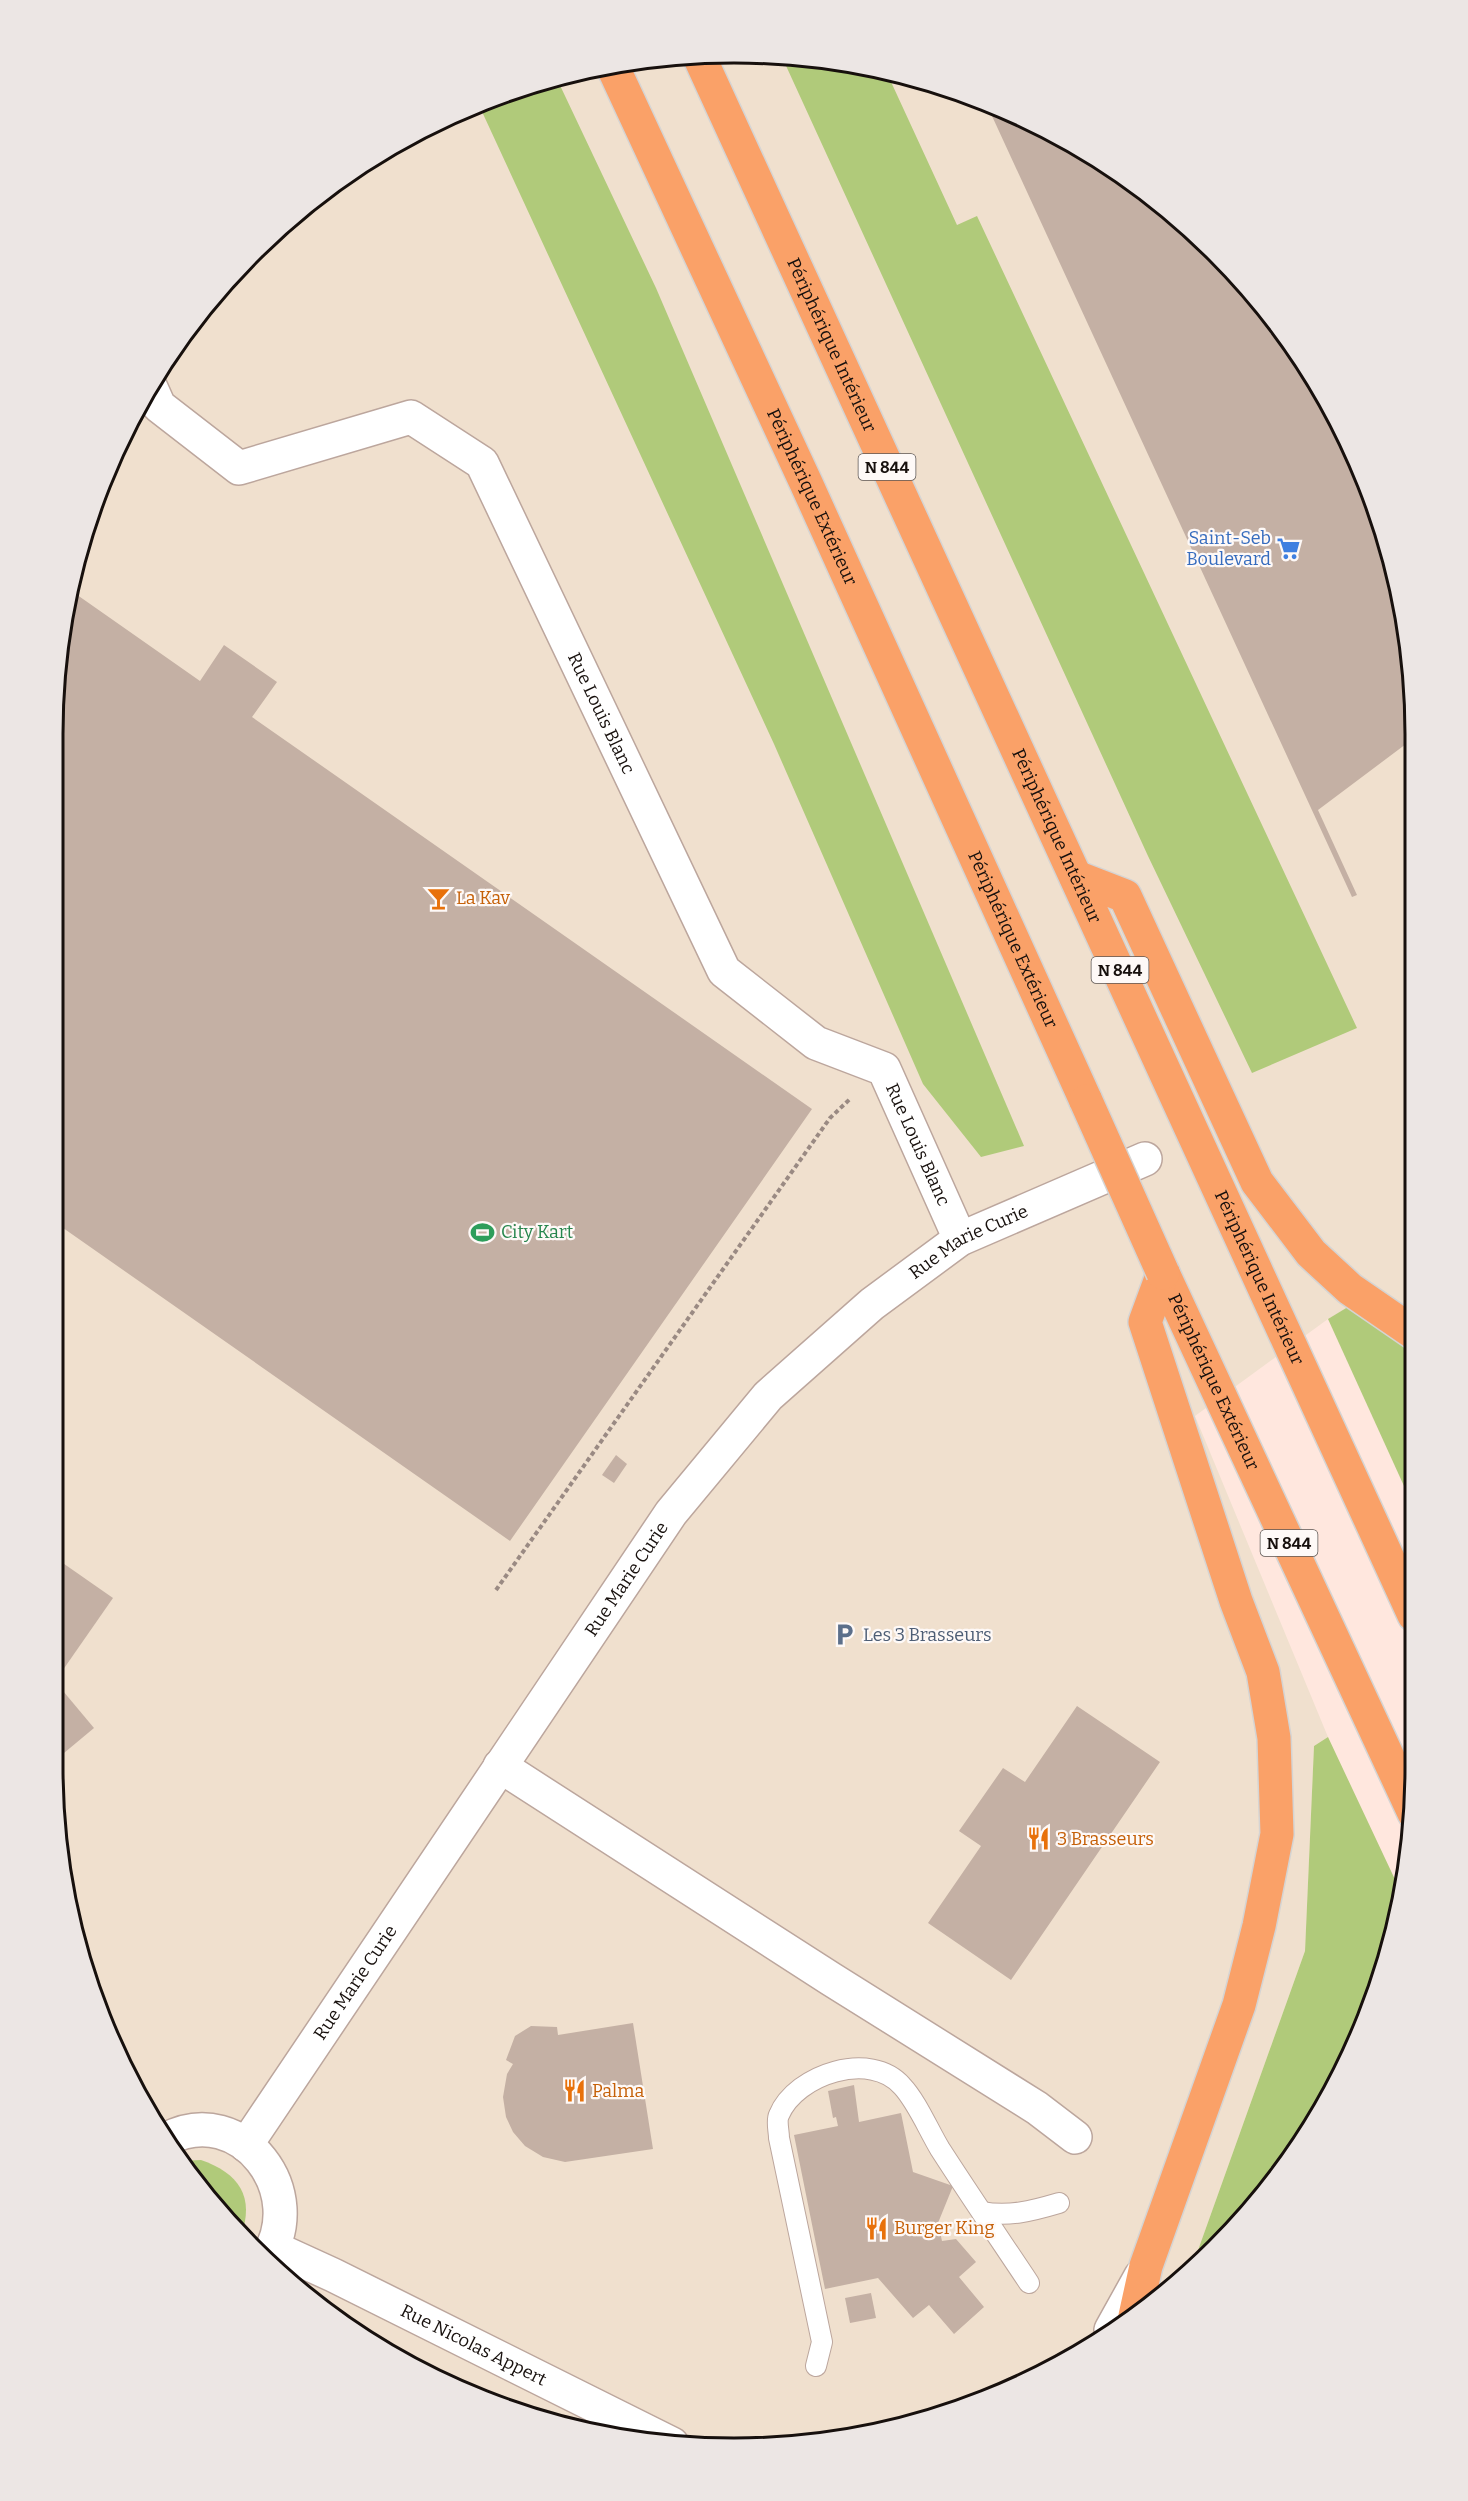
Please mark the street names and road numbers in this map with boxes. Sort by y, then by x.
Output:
street label: Périphérique Intérieur [782,254,881,436]
street label: Périphérique Extérieur [762,405,862,589]
road number: N 844 [858,454,916,480]
street label: Rue Louis Blanc [563,649,639,777]
street label: Périphérique Intérieur [1007,745,1106,927]
street label: Périphérique Extérieur [963,848,1062,1032]
road number: N 844 [1092,957,1148,983]
street label: Rue Louis Blanc [881,1080,955,1209]
street label: Périphérique Intérieur [1210,1187,1309,1368]
street label: Rue Marie Curie [905,1200,1031,1284]
street label: Périphérique Extérieur [1163,1290,1264,1474]
street label: Rue Marie Curie [580,1518,673,1641]
road number: N 844 [1260,1530,1318,1556]
street label: Rue Marie Curie [309,1921,402,2044]
street label: Rue Nicolas Appert [397,2299,551,2391]

